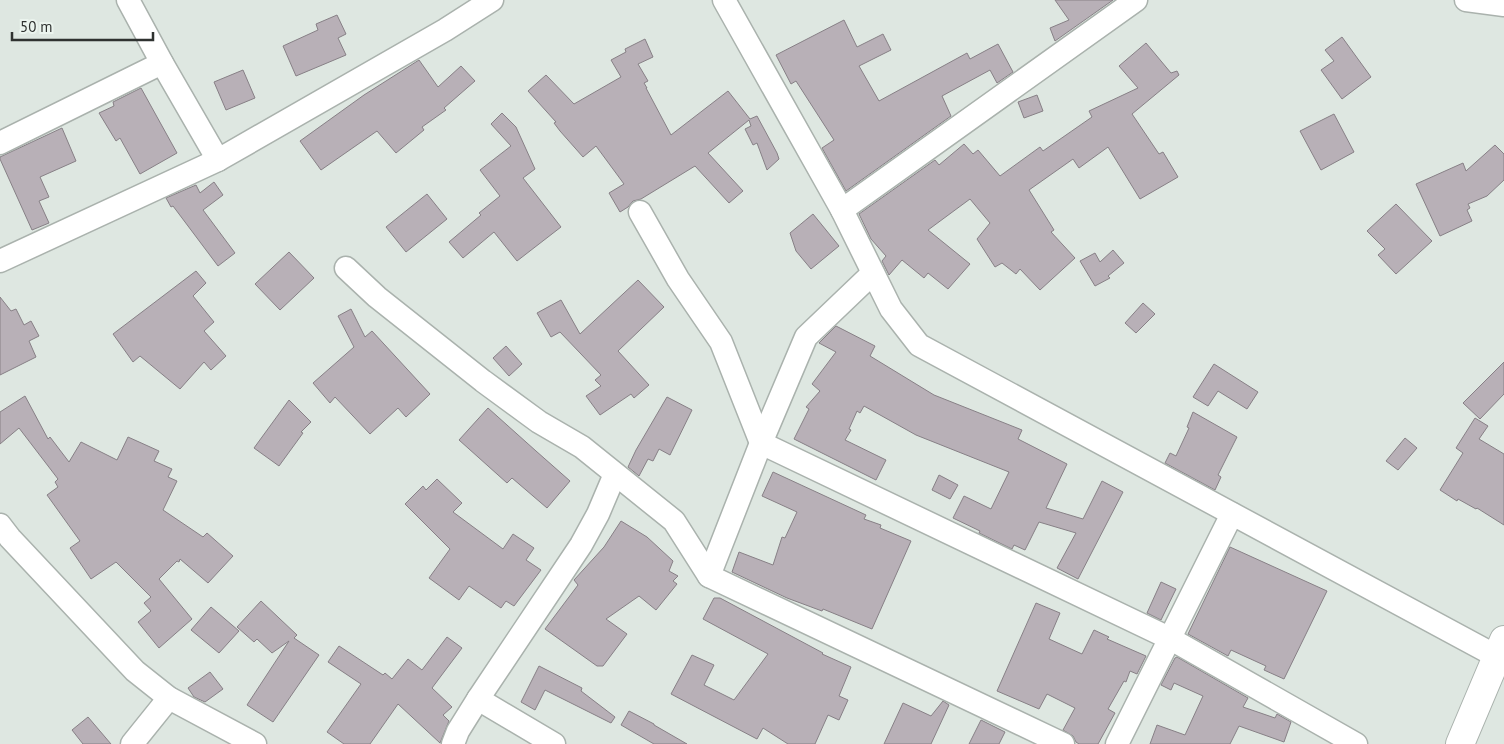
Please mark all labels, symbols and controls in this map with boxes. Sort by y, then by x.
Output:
scale bar [12,10,154,42]
text: 50 m [20,17,53,36]

